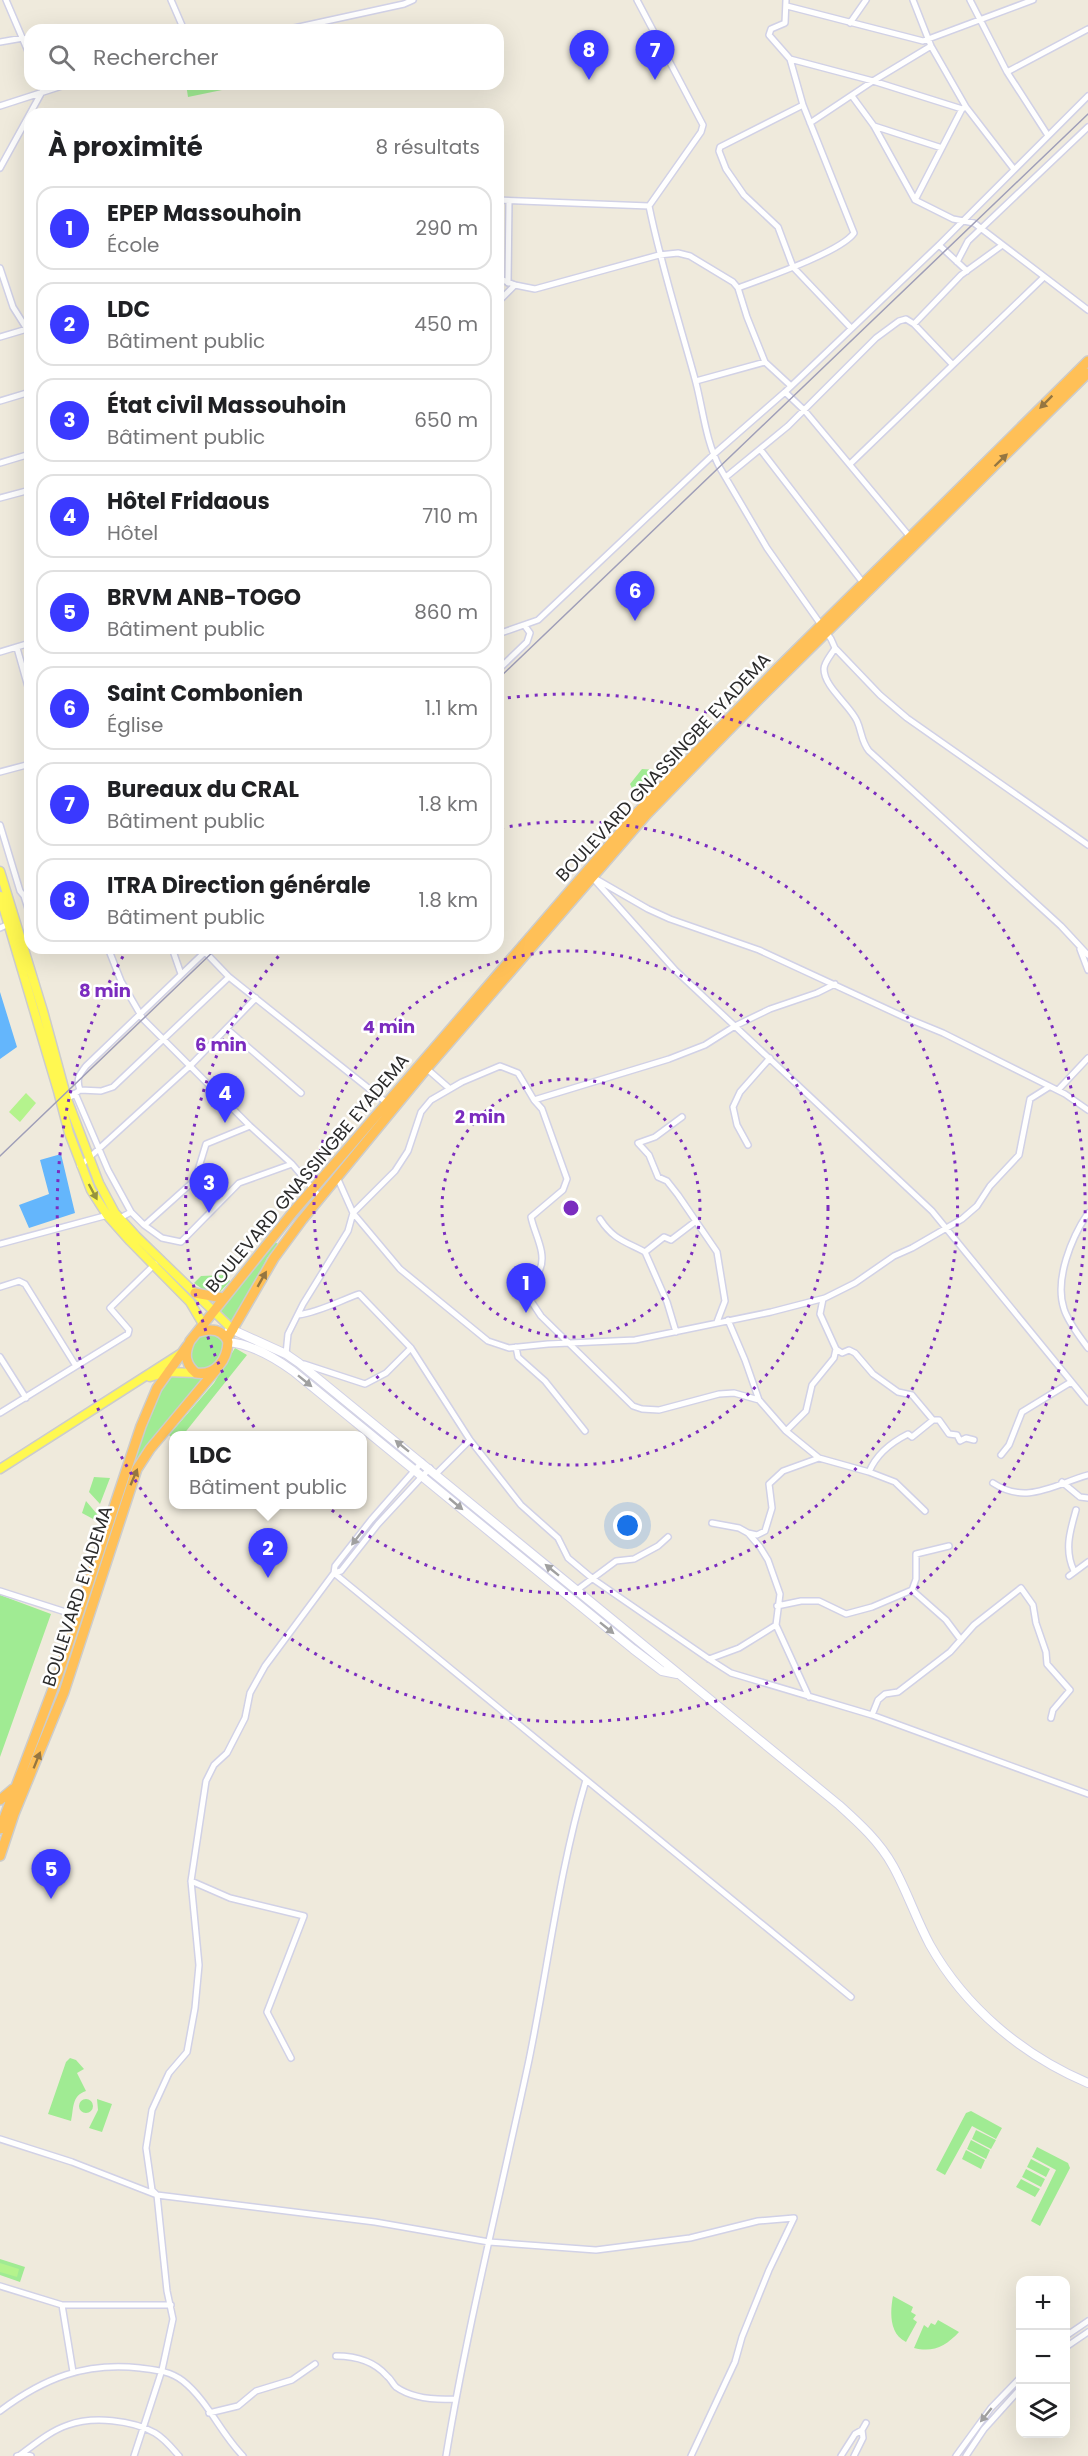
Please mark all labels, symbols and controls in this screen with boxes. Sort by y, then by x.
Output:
search box [24,24,504,90]
pin: 8 [570,31,608,80]
pin: 7 [636,31,674,80]
icon: search [45,41,78,74]
text: Rechercher [93,42,219,73]
text: À proximité [48,129,203,165]
text: 8 résultats [376,133,480,161]
text: EPEP Massouhoin [107,198,302,229]
text: 1 [66,214,73,242]
text: 290 m [415,214,478,242]
text: École [107,231,160,259]
text: LDC [107,294,150,325]
text: 2 [64,310,75,338]
text: 450 m [414,310,478,338]
text: Bâtiment public [107,327,265,355]
text: État civil Massouhoin [107,390,346,421]
one-way arrow [1039,395,1054,409]
text: 3 [63,406,76,434]
text: 650 m [414,406,478,434]
text: Bâtiment public [107,423,265,451]
one-way arrow [993,454,1007,468]
text: Hôtel Fridaous [107,486,270,517]
text: 4 [63,502,76,530]
text: 710 m [422,502,478,530]
text: Hôtel [107,519,158,547]
pin: 6 [616,572,654,621]
text: BRVM ANB-TOGO [107,582,301,613]
text: 5 [63,598,76,626]
text: 860 m [414,598,478,626]
text: Bâtiment public [107,615,265,643]
street label: BOULEVARD GNASSINGBE EYADEMA [550,647,776,887]
text: Saint Combonien [107,678,303,709]
text: 6 [63,694,76,722]
text: 1.1 km [425,694,478,722]
text: Église [107,711,163,739]
text: Bureaux du CRAL [107,774,299,805]
text: 7 [64,790,75,818]
text: 1.8 km [419,790,478,818]
text: Bâtiment public [107,807,265,835]
text: ITRA Direction générale [107,870,371,901]
text: 8 [63,886,76,914]
text: 1.8 km [419,886,478,914]
text: Bâtiment public [107,903,265,931]
text: 8 min [79,978,131,1003]
text: 4 min [363,1014,415,1039]
text: 6 min [195,1032,247,1057]
street label: BOULEVARD GNASSINGBE EYADEMA [200,1048,414,1298]
pin: 4 [206,1074,244,1123]
text: 2 min [455,1104,505,1129]
pin: 3 [190,1164,228,1213]
one-way arrow [88,1183,98,1200]
centre of rings [561,1198,581,1218]
pin: 1 [506,1264,546,1313]
one-way arrow [257,1270,267,1287]
one-way arrow [297,1374,313,1387]
popup [169,1431,367,1509]
text: LDC [189,1440,232,1471]
one-way arrow [394,1440,409,1452]
one-way arrow [130,1468,139,1485]
text: Bâtiment public [189,1473,347,1501]
one-way arrow [448,1497,464,1510]
street label: BOULEVARD EYADEMA [36,1502,118,1690]
your location [613,1511,642,1540]
pin: 2 [248,1528,288,1578]
one-way arrow [350,1530,363,1546]
one-way arrow [544,1563,560,1576]
one-way arrow [599,1621,615,1634]
one-way arrow [32,1751,42,1769]
pin: 5 [32,1850,70,1899]
map controls [1016,2276,1070,2438]
button: + [1016,2276,1070,2330]
button: − [1016,2330,1070,2384]
button: layers [1016,2384,1070,2438]
one-way arrow [980,2407,993,2422]

